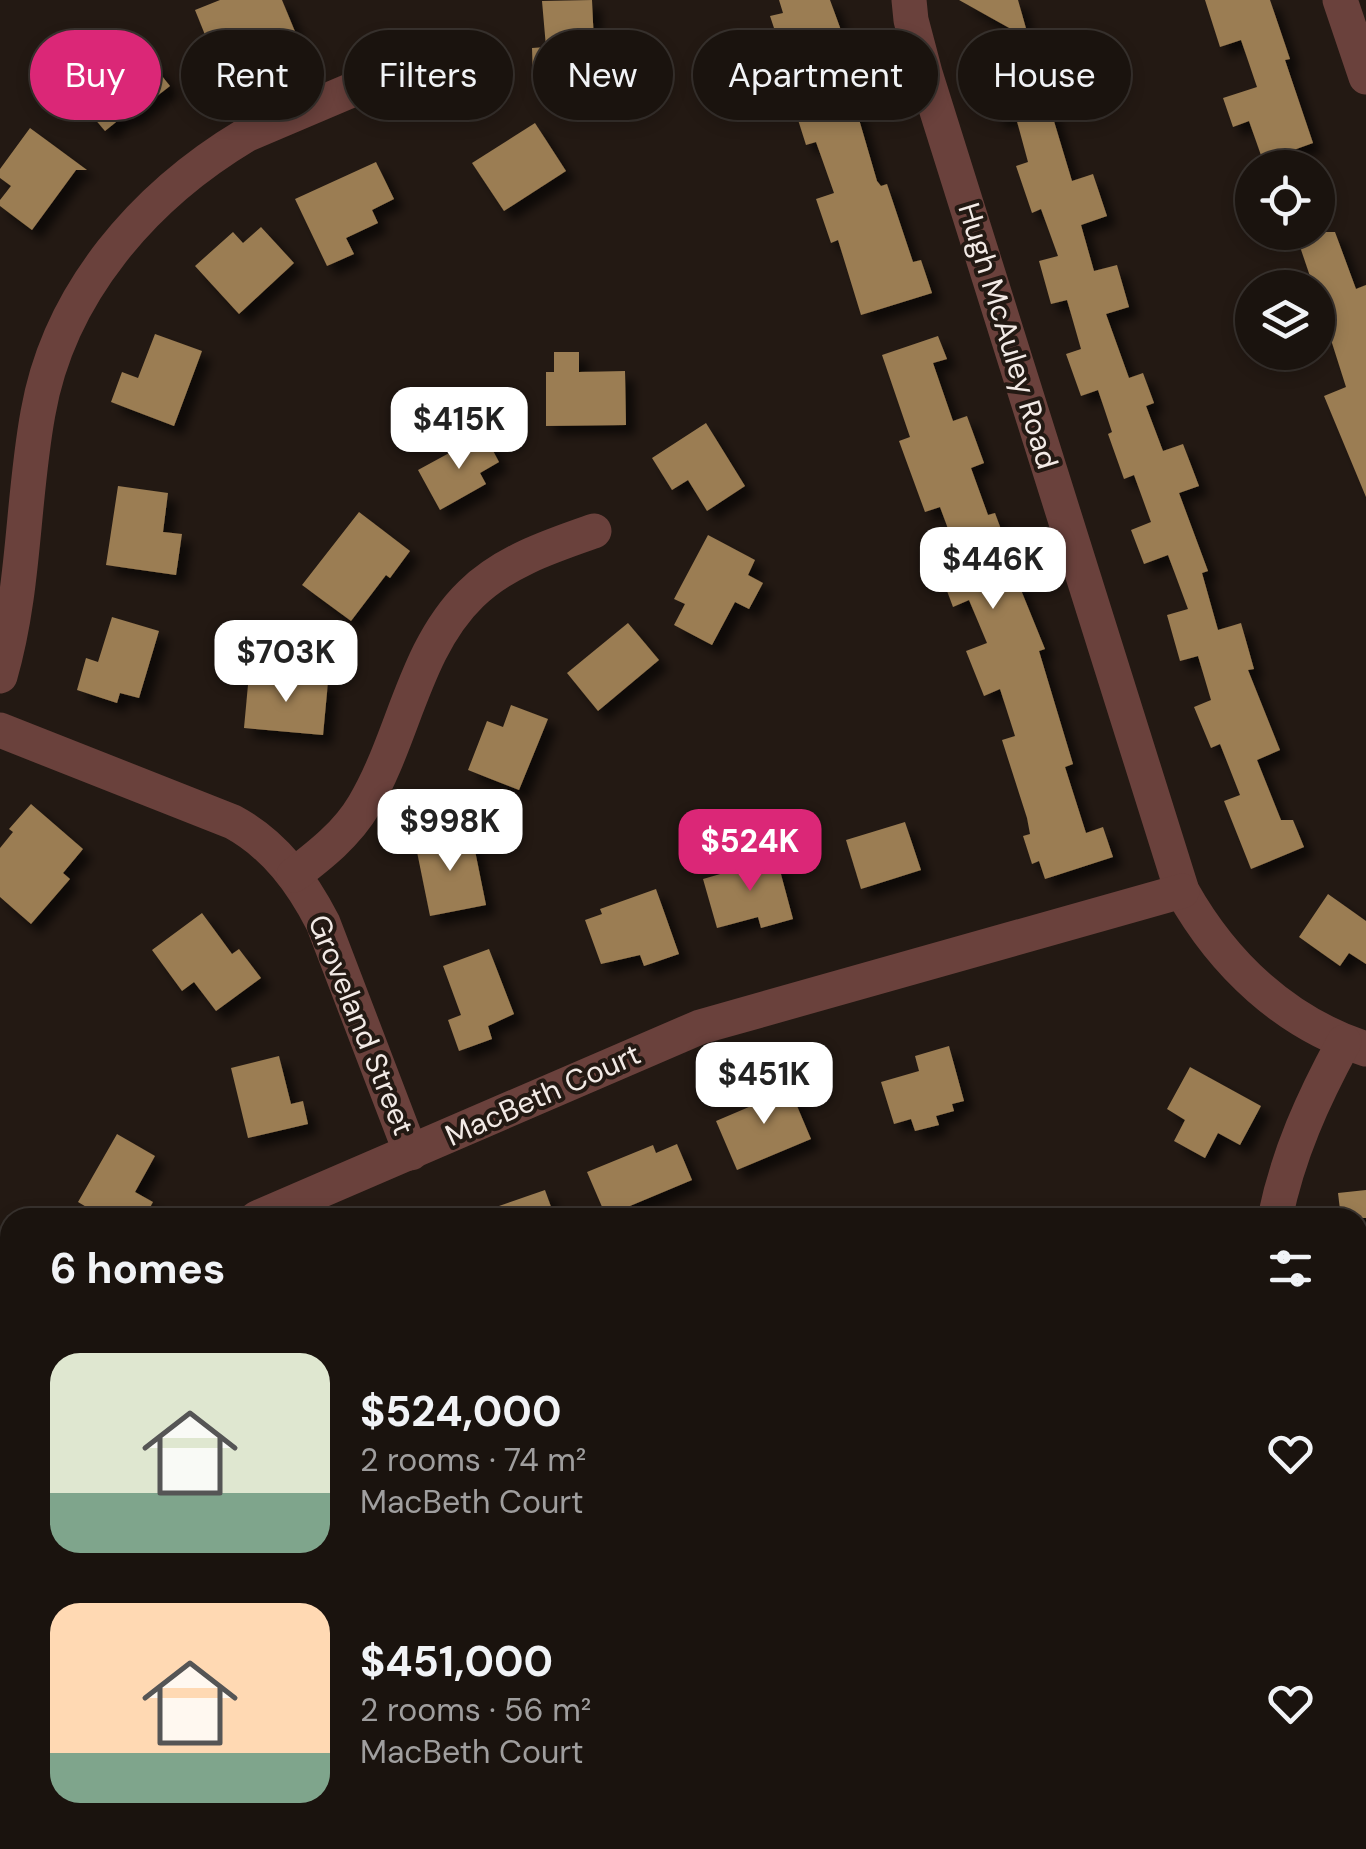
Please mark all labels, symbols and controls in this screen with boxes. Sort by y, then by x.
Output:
chip: Buy [30,30,161,120]
chip: Rent [181,30,324,120]
chip: Filters [344,30,513,120]
chip: New [533,30,673,120]
chip: Apartment [693,30,938,120]
chip: House [958,30,1131,120]
map controls [1235,150,1335,370]
button: locate [1235,150,1335,250]
street label: Hugh McAuley Road [949,198,1068,474]
button: layers [1235,270,1335,370]
pin: $415K [389,387,529,472]
text: $415K [413,398,505,440]
pin: $446K [923,527,1063,612]
text: $446K [942,538,1044,580]
pin: $703K [216,620,356,705]
text: $703K [236,631,336,673]
pin: $998K [380,789,520,874]
text: $998K [400,800,500,842]
pin: $524K [680,809,820,894]
text: $524K [701,820,799,862]
street label: Groveland Street [299,909,423,1141]
street label: MacBeth Court [439,1034,647,1155]
pin: $451K [694,1042,834,1127]
text: $451K [718,1053,810,1095]
text: 6 homes [50,1241,225,1296]
icon: filters [1263,1241,1318,1296]
text: $524,000 [360,1384,561,1439]
icon: home [130,1393,250,1513]
icon: heart [1263,1426,1318,1481]
text: 2 rooms · 74 m² [360,1439,586,1481]
text: MacBeth Court [360,1481,584,1523]
text: $451,000 [360,1634,553,1689]
icon: home [130,1643,250,1763]
icon: heart [1263,1676,1318,1731]
text: 2 rooms · 56 m² [360,1689,591,1731]
text: MacBeth Court [360,1731,584,1773]

